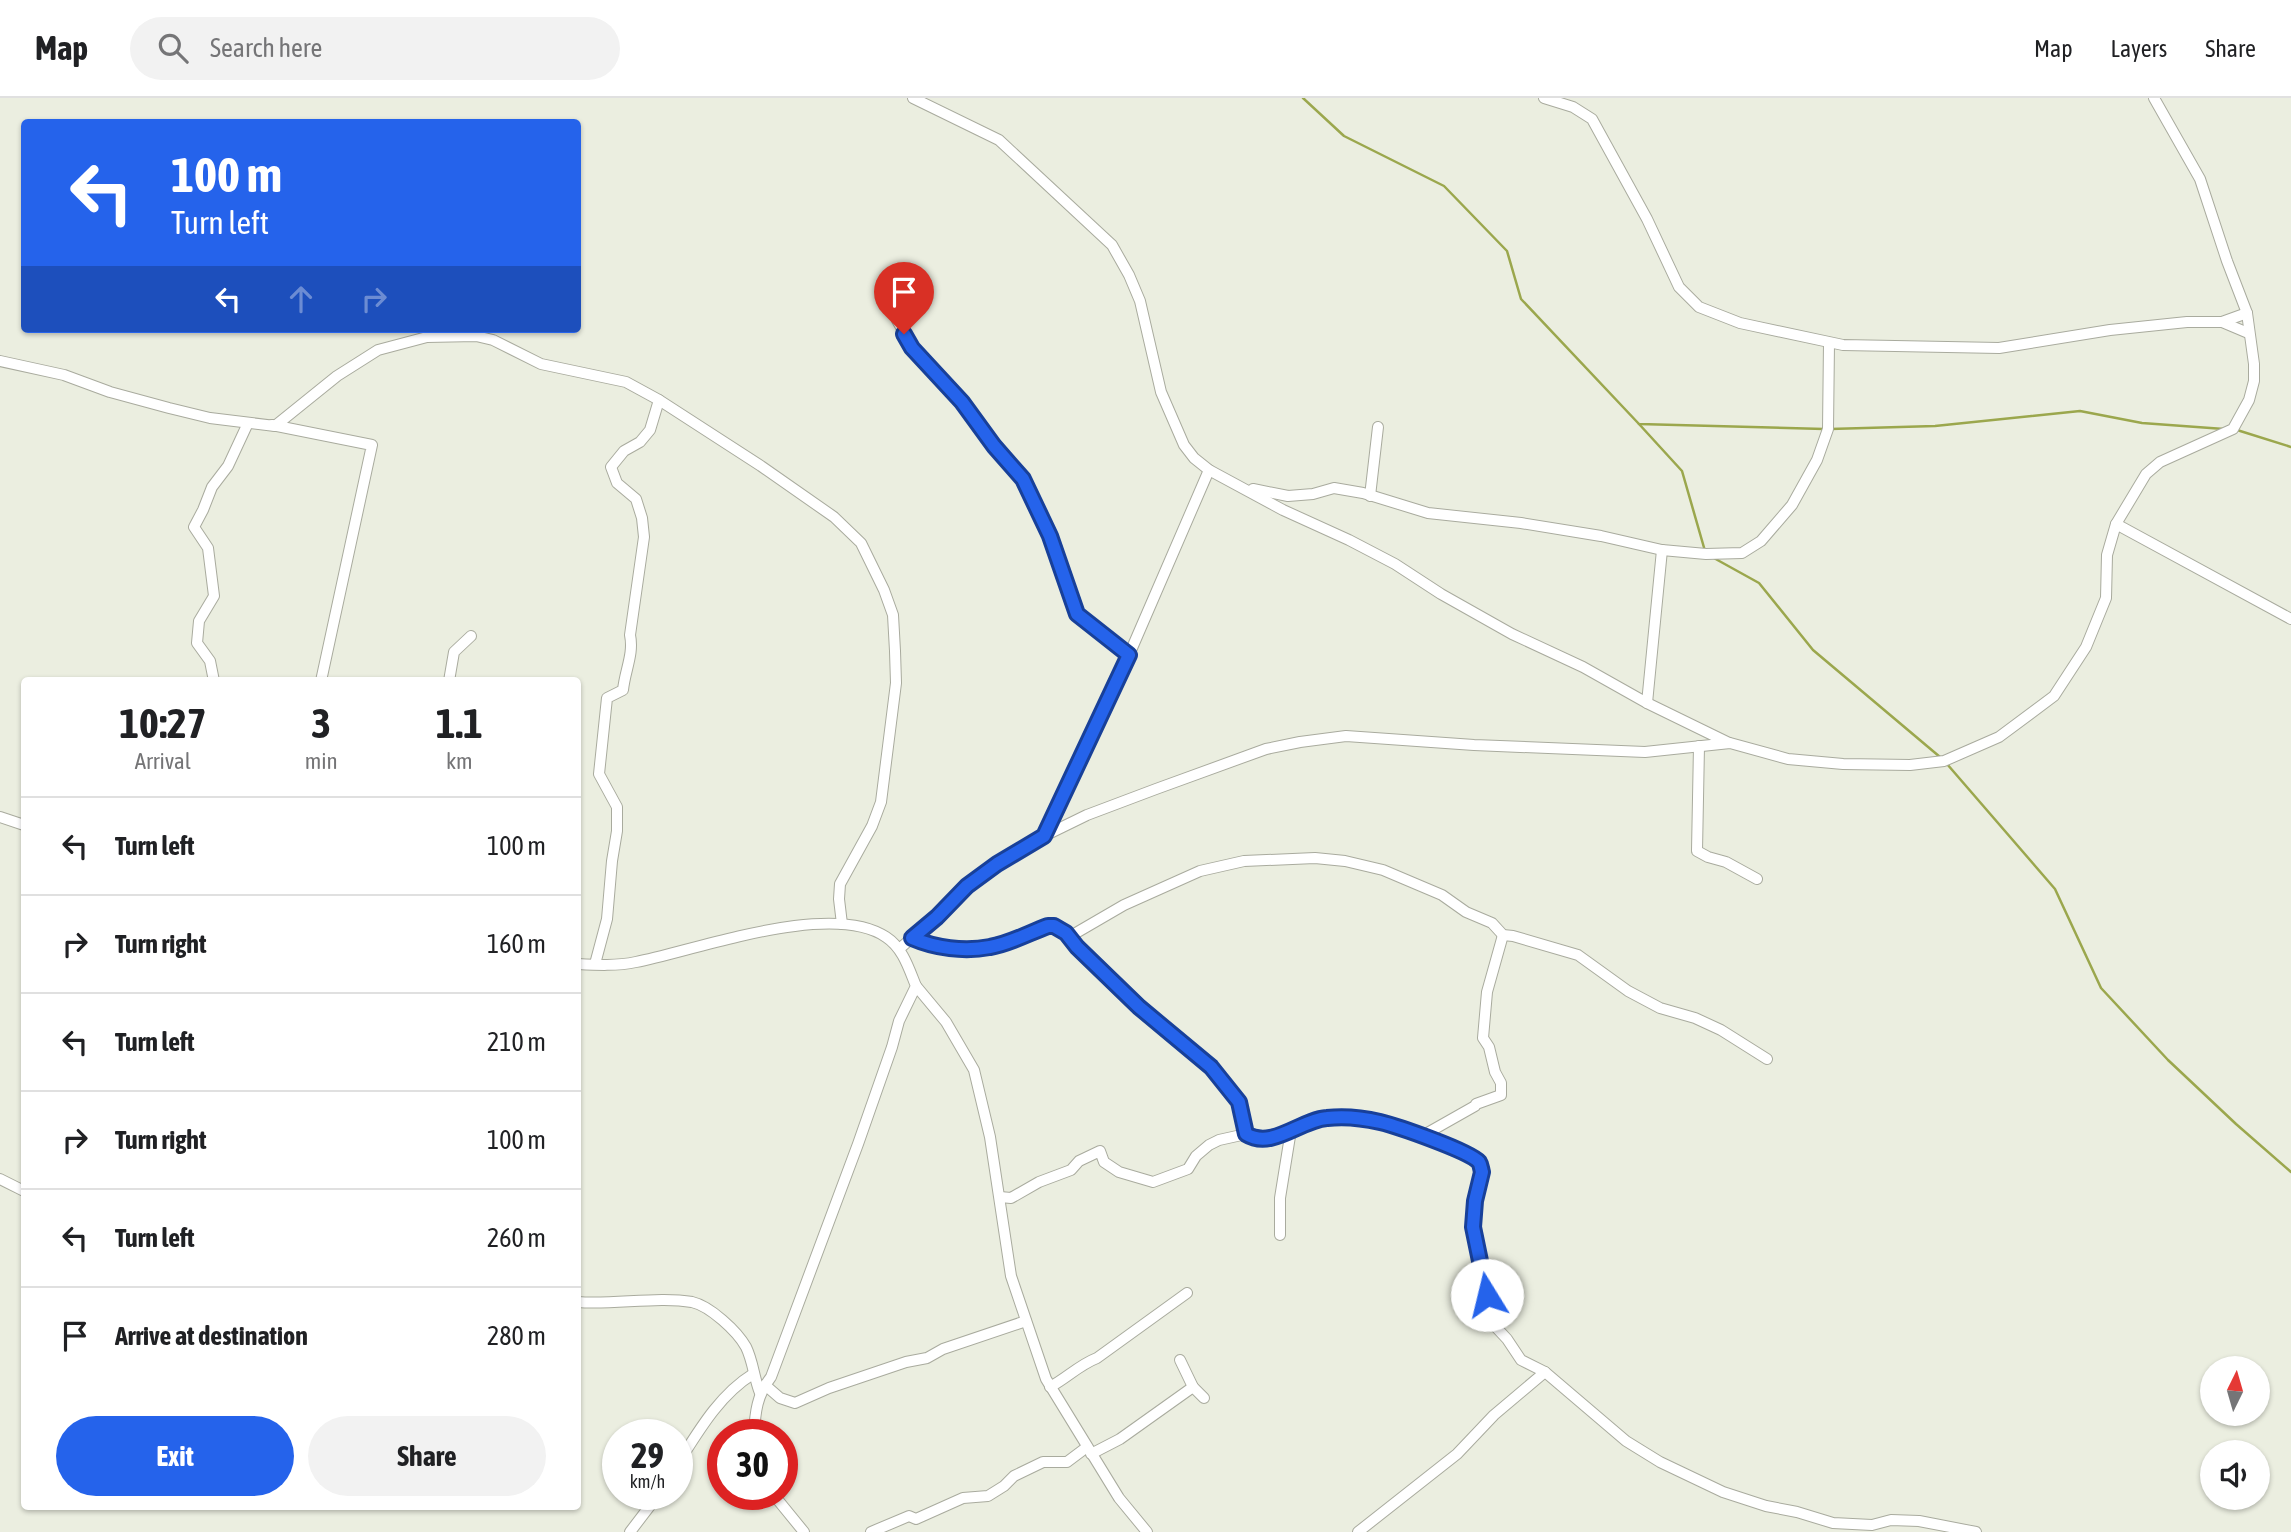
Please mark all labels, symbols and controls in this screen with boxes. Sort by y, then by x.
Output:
search box [130,17,620,80]
text: Map [35,29,88,67]
icon: search [154,29,192,67]
text: Search here [210,33,322,63]
text: Map [2034,35,2073,62]
text: Layers [2111,35,2167,62]
text: Share [2205,35,2256,62]
text: 100 m [171,146,282,202]
icon: left [56,147,147,238]
text: Turn left [171,204,269,241]
pin [874,262,934,334]
icon: arrive [885,273,923,311]
icon: left [209,280,247,318]
icon: ahead [282,280,320,318]
icon: right [355,280,393,318]
text: 10:27 [119,699,206,747]
text: 3 [311,699,331,747]
text: 1.1 [436,699,483,747]
text: Arrival [135,748,191,774]
text: min [305,748,338,774]
text: km [446,748,473,774]
icon: left [56,827,94,865]
text: Turn left [115,831,195,861]
text: 100 m [487,831,546,861]
icon: right [56,925,94,963]
text: Turn right [115,929,206,959]
text: 160 m [487,929,546,959]
icon: left [56,1023,94,1061]
text: Turn left [115,1027,195,1057]
text: 210 m [487,1027,546,1057]
icon: right [56,1121,94,1159]
text: Turn right [115,1125,206,1155]
text: 100 m [487,1125,546,1155]
icon: left [56,1219,94,1257]
text: Turn left [115,1223,195,1253]
text: 260 m [487,1223,546,1253]
position arrow [1450,1258,1524,1332]
icon: arrive [56,1317,94,1355]
text: Arrive at destination [115,1321,308,1351]
text: 280 m [487,1321,546,1351]
north arrow [2200,1356,2270,1426]
map controls [2200,1356,2270,1510]
button: Exit [56,1416,294,1496]
button: Share [308,1416,546,1496]
speed limit sign: 30 [707,1419,798,1510]
text: 29 [631,1435,664,1475]
button: sound [2200,1440,2270,1510]
text: km/h [630,1471,665,1492]

